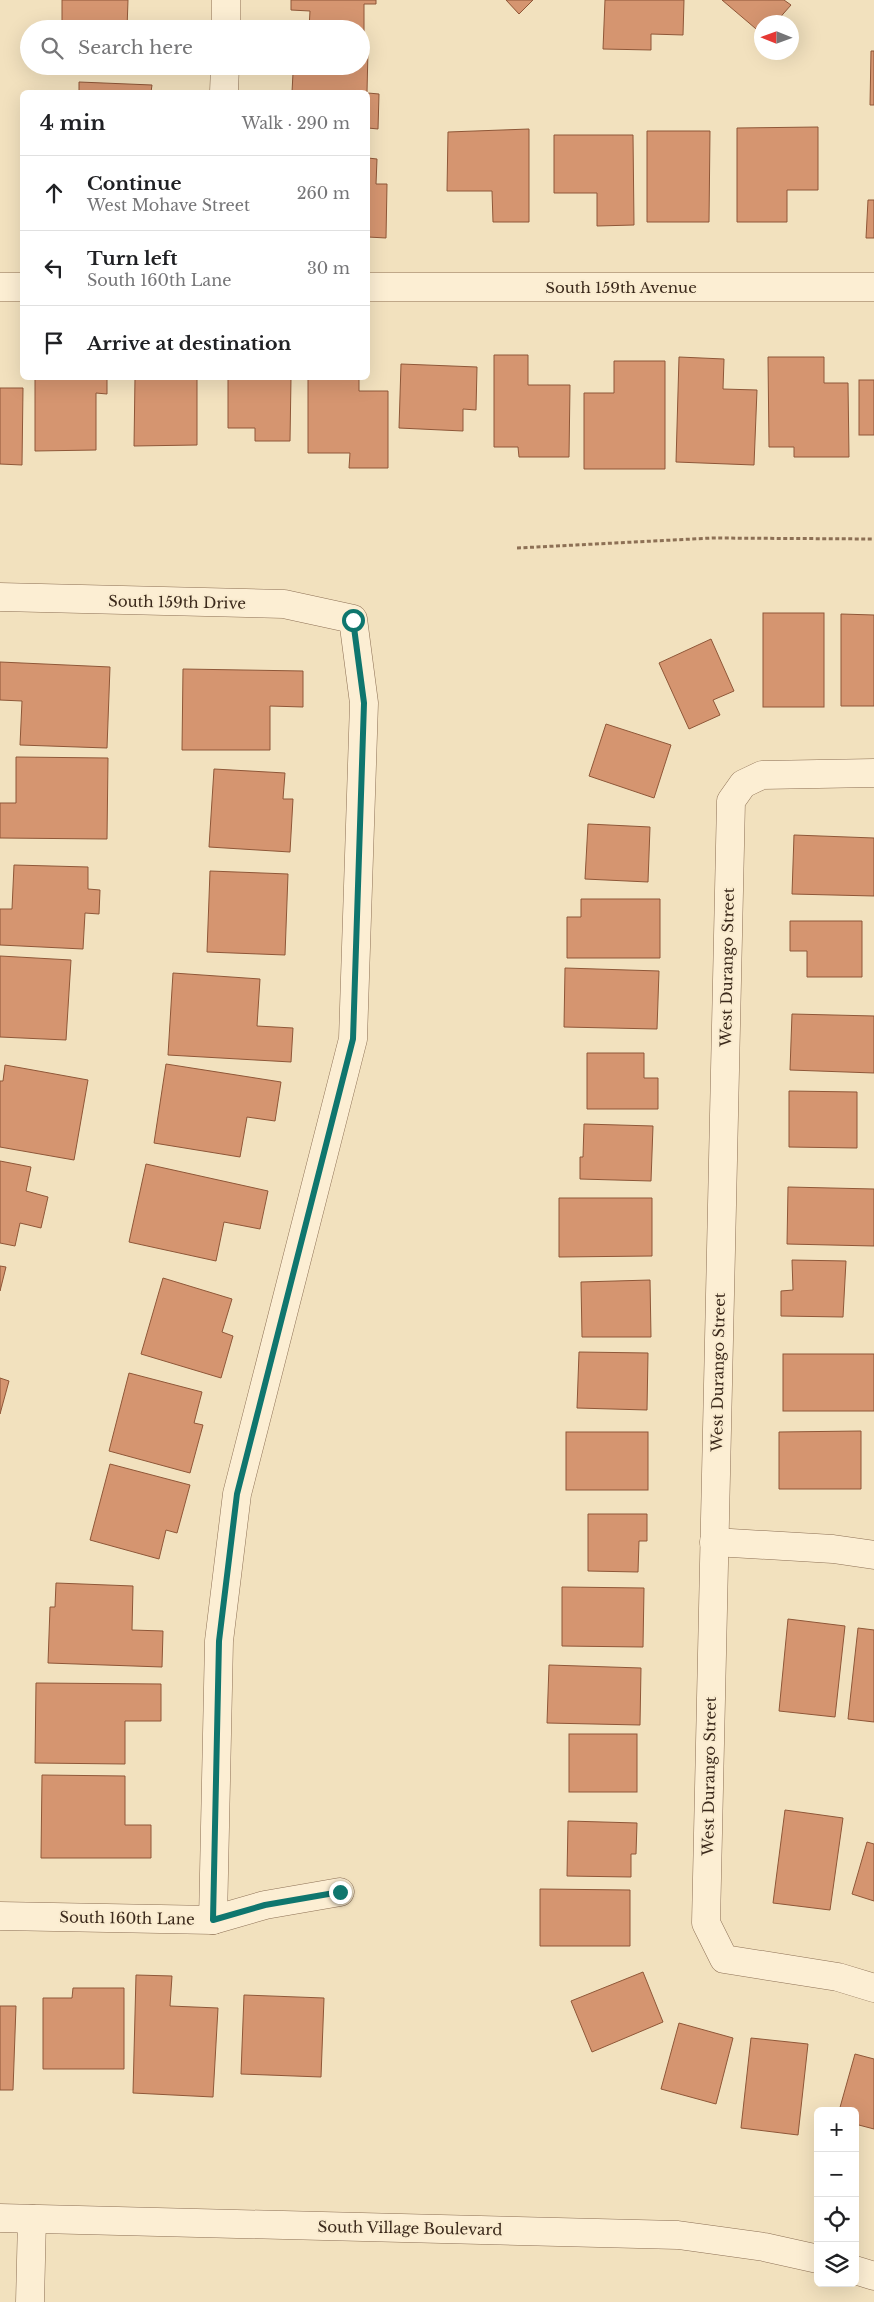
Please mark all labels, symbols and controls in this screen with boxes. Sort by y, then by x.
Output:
north arrow [754,15,799,60]
search box [20,20,370,75]
icon: search [38,34,66,62]
text: Search here [78,36,193,59]
text: 4 min [40,110,106,136]
text: Walk · 290 m [242,113,350,133]
text: Continue [87,172,182,195]
icon: ahead [40,179,68,207]
text: 260 m [297,183,350,203]
text: West Mohave Street [87,195,250,215]
text: Turn left [87,247,178,270]
icon: left [40,254,68,282]
text: 30 m [307,258,350,278]
text: South 160th Lane [87,270,231,290]
street label: South 159th Avenue [545,278,697,297]
icon: arrive [40,329,68,357]
text: Arrive at destination [87,332,291,355]
street label: South 159th Drive [108,591,246,613]
route start [342,609,365,632]
street label: West Durango Street [716,887,738,1048]
street label: West Durango Street [707,1292,729,1453]
street label: West Durango Street [698,1696,720,1857]
route end [329,1881,352,1904]
street label: South 160th Lane [59,1907,195,1929]
map controls [814,2107,859,2287]
button: + [814,2107,859,2152]
button: − [814,2152,859,2197]
button: locate [814,2197,859,2242]
street label: South Village Boulevard [317,2217,503,2239]
button: layers [814,2242,859,2287]

